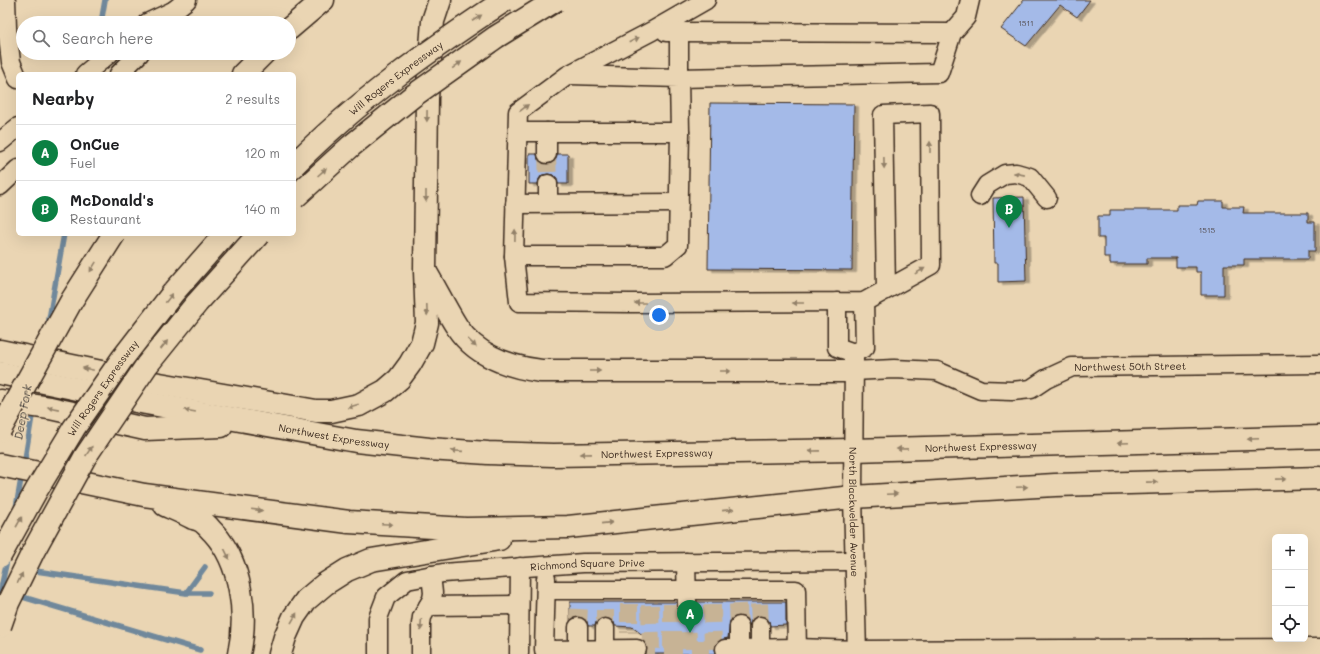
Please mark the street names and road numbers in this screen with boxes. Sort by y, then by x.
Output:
street label: Will Rogers Expressway [346,38,445,118]
street label: Will Rogers Expressway [64,337,141,439]
street label: Northwest 50th Street [1074,359,1186,374]
street label: Northwest Expressway [278,420,390,452]
street label: Northwest Expressway [925,438,1037,455]
street label: Northwest Expressway [601,445,713,461]
street label: North Blackwelder Avenue [846,447,862,577]
street label: Richmond Square Drive [530,556,645,574]

